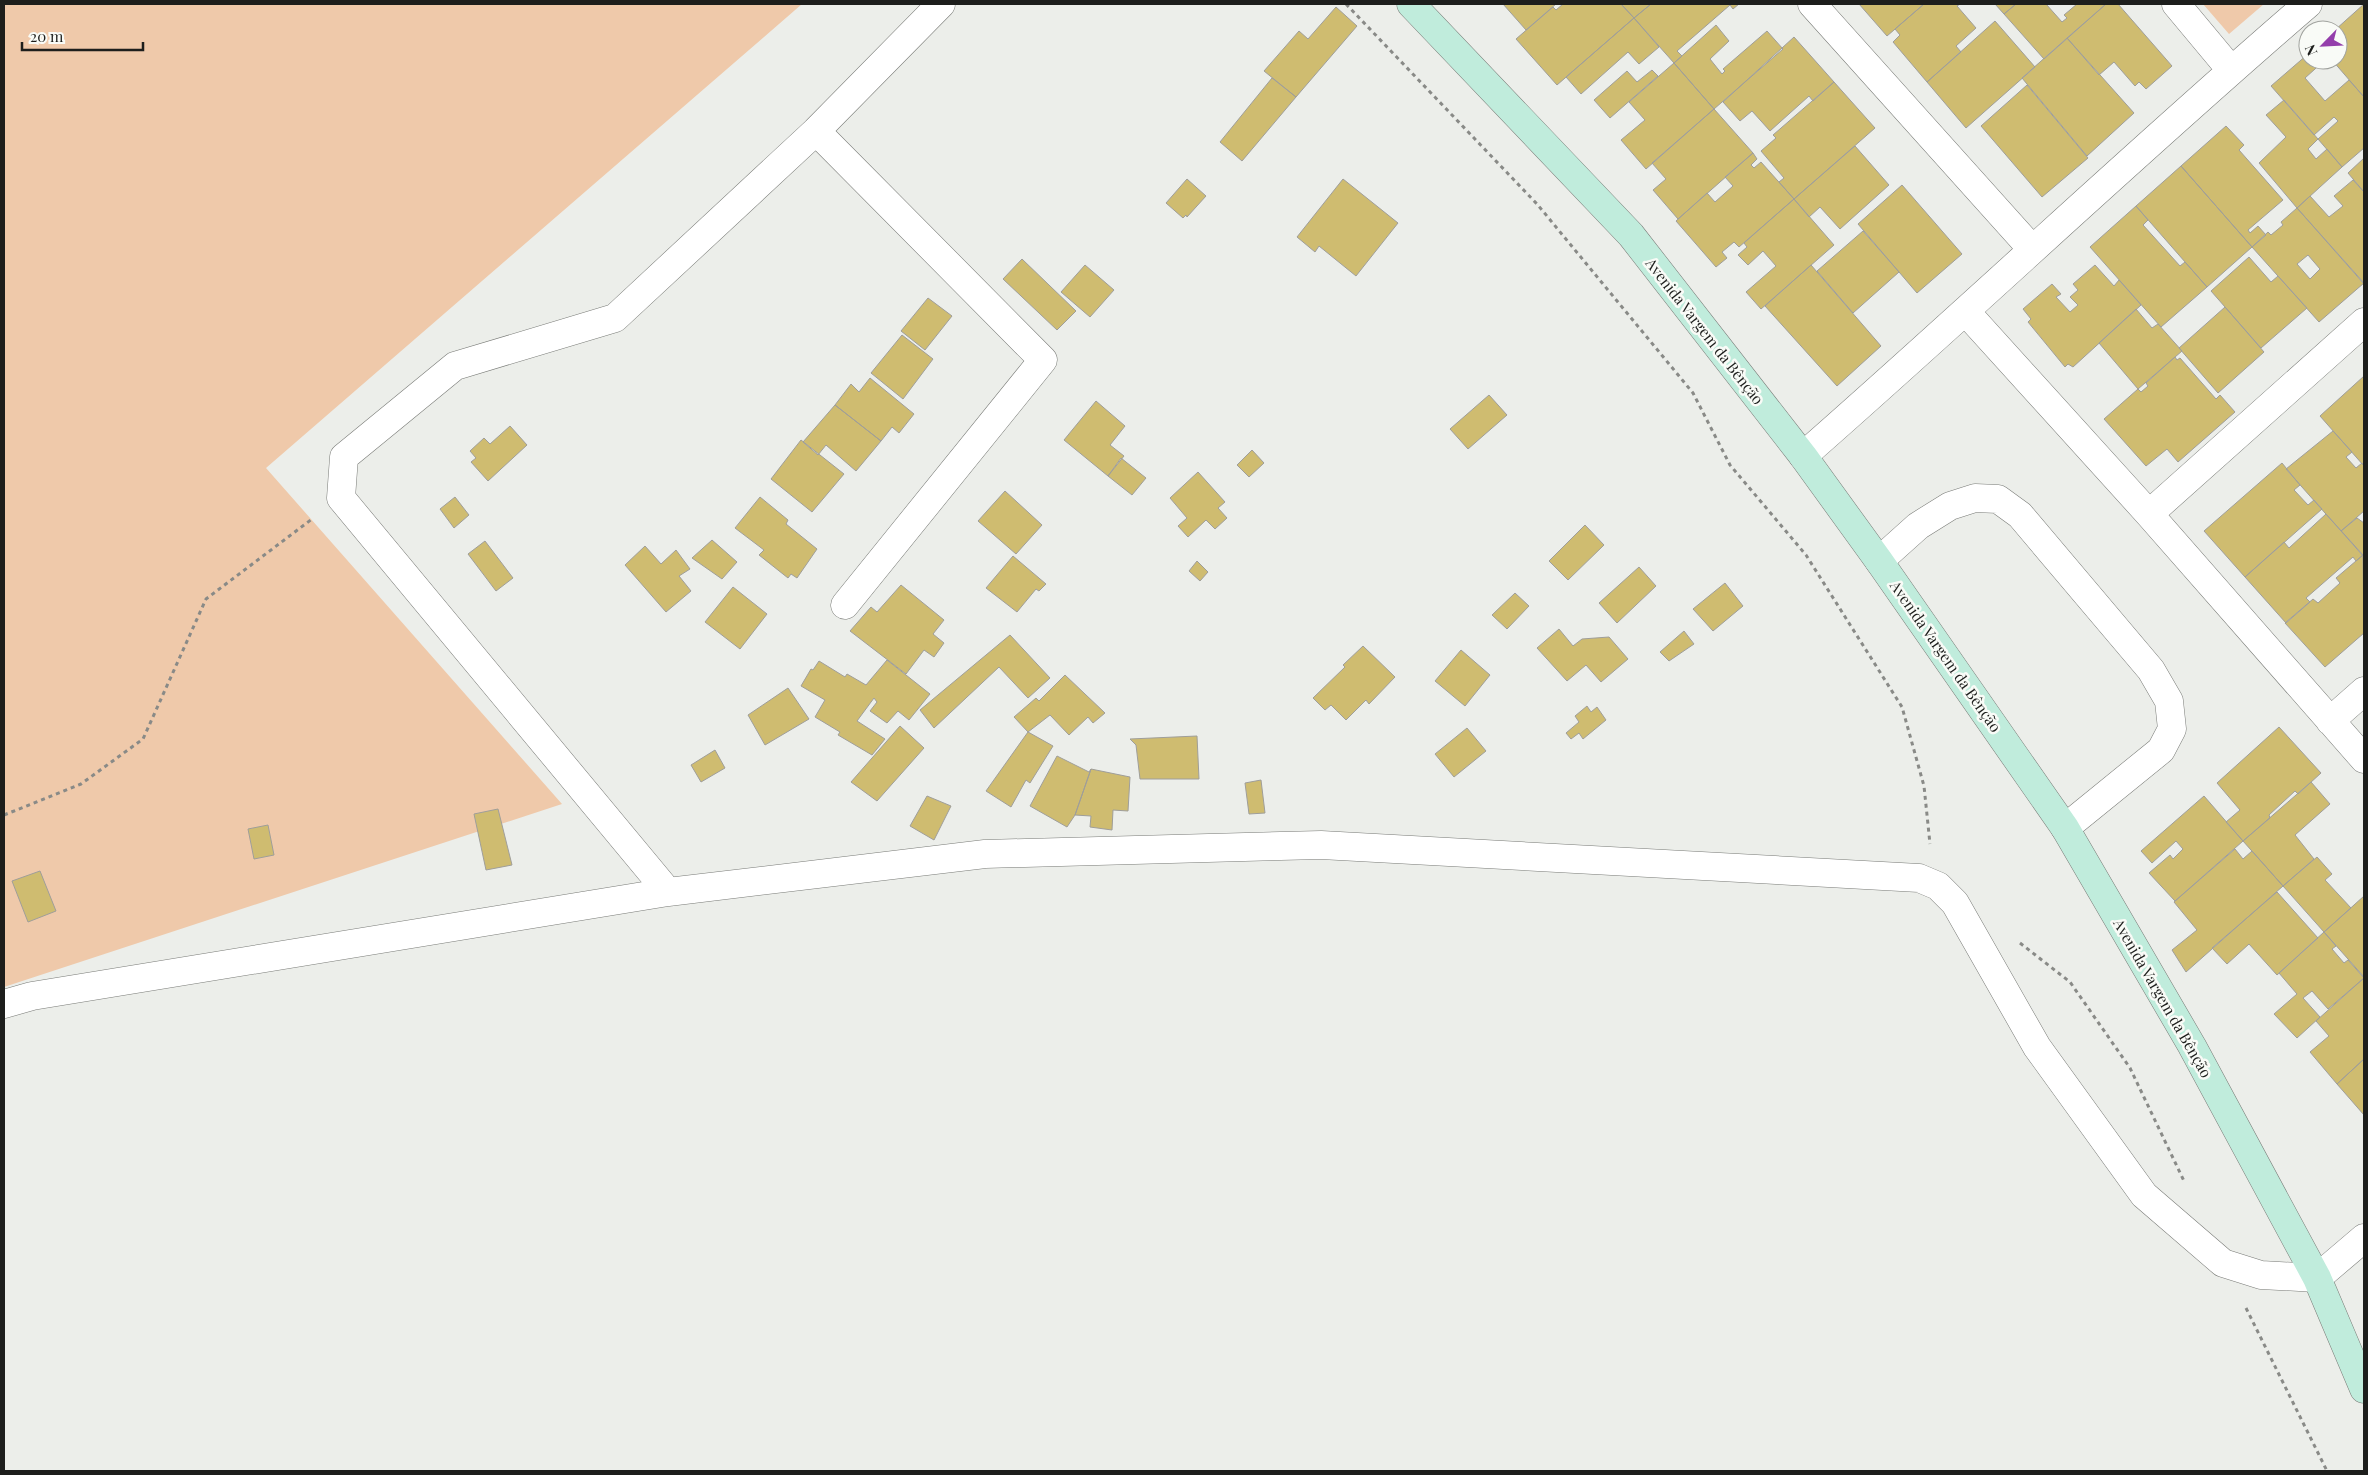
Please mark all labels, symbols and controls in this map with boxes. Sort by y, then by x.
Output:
scale bar [22,20,144,52]
north arrow [2298,20,2348,70]
text: 20 m [30,26,64,46]
text: N [2300,42,2321,59]
street label: Avenida Vargem da Bênção [1641,253,1768,408]
street label: Avenida Vargem da Bênção [1885,576,2006,736]
street label: Avenida Vargem da Bênção [2109,914,2217,1081]

